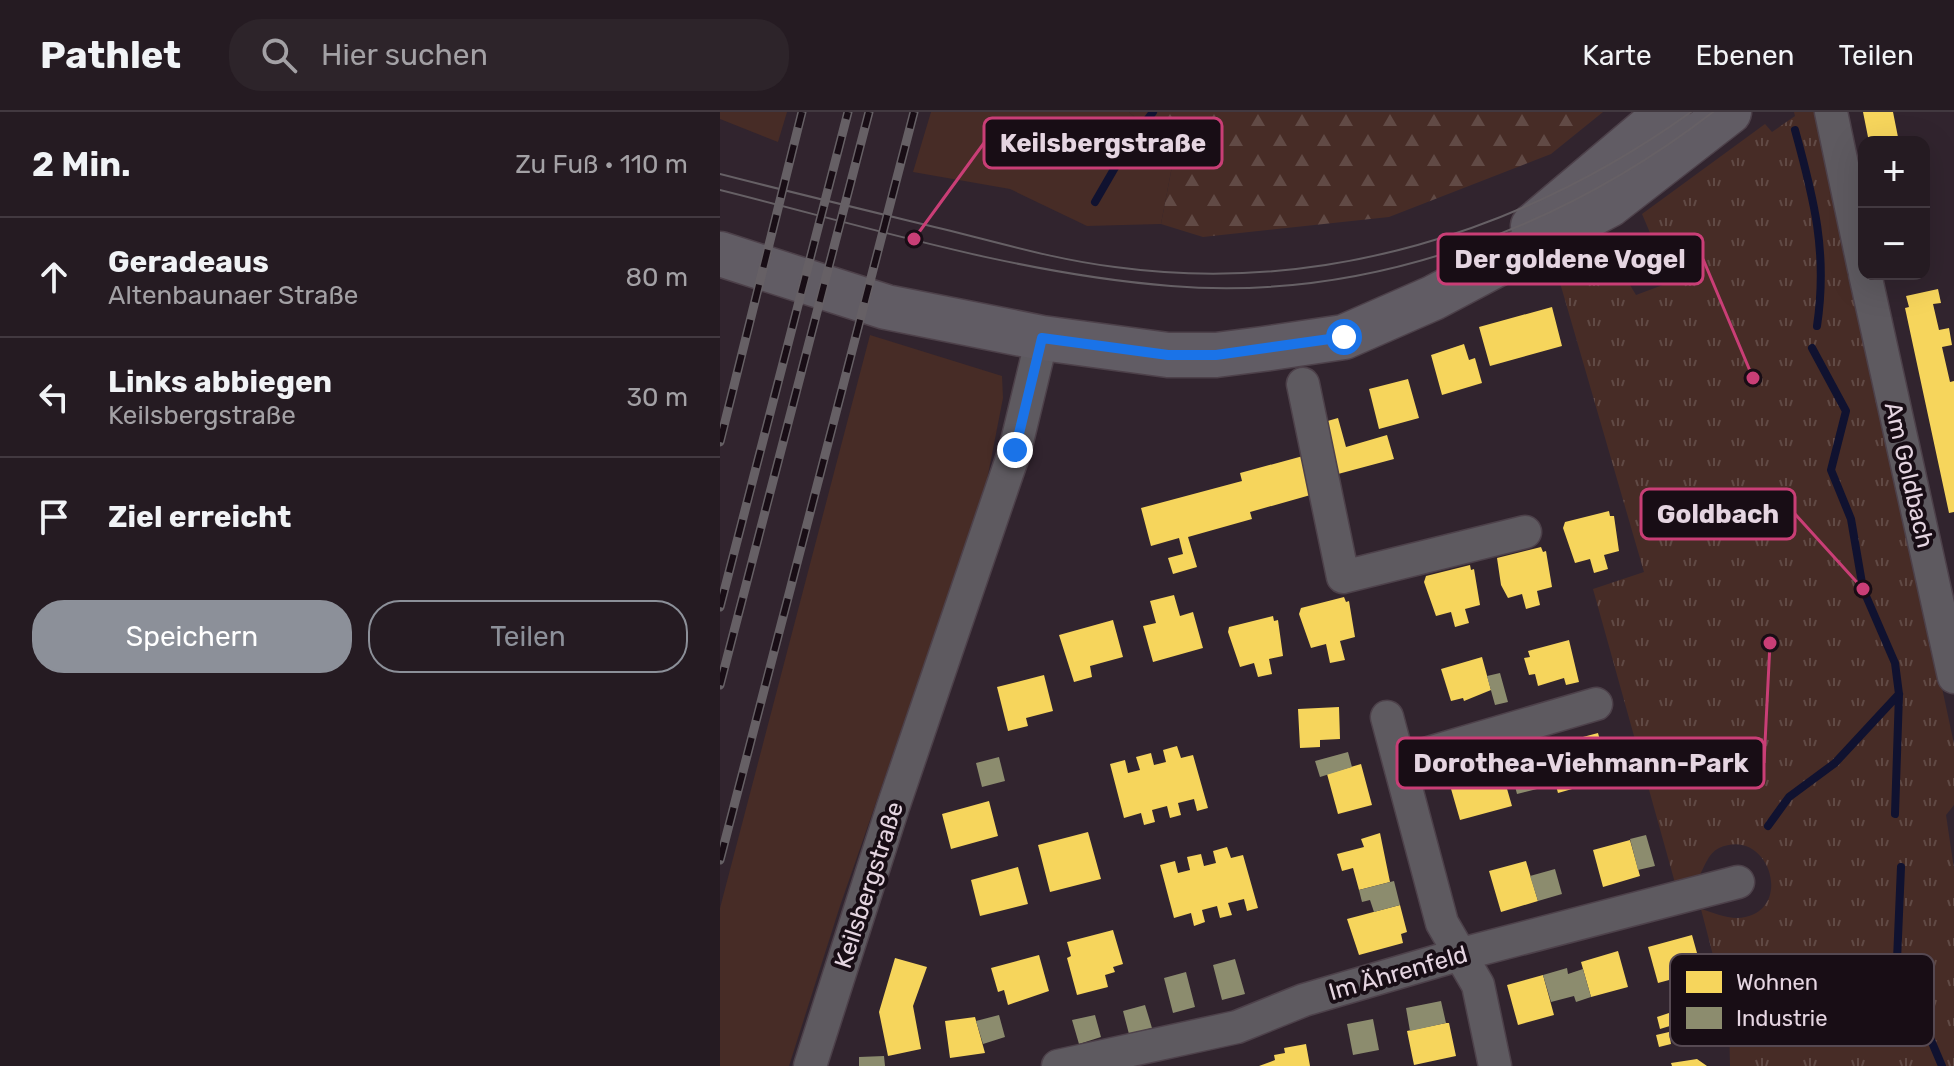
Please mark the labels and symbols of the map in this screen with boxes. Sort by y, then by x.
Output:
callout: Keilsbergstraße [984,118,1222,168]
text: Keilsbergstraße [1000,128,1206,159]
callout: Der goldene Vogel [1438,234,1703,284]
text: Der goldene Vogel [1454,244,1686,275]
route start [1326,319,1362,355]
street label: Am Goldbach [1879,399,1939,551]
route end [997,432,1033,468]
callout: Goldbach [1641,489,1795,539]
text: Goldbach [1657,499,1779,530]
callout: Dorothea-Viehmann-Park [1397,738,1764,788]
text: Dorothea-Viehmann-Park [1413,748,1749,779]
street label: Keilsbergstraße [829,798,909,972]
street label: Im Ährenfeld [1325,940,1471,1006]
legend [1670,954,1934,1046]
text: Wohnen [1736,969,1818,996]
text: Industrie [1736,1005,1827,1032]

